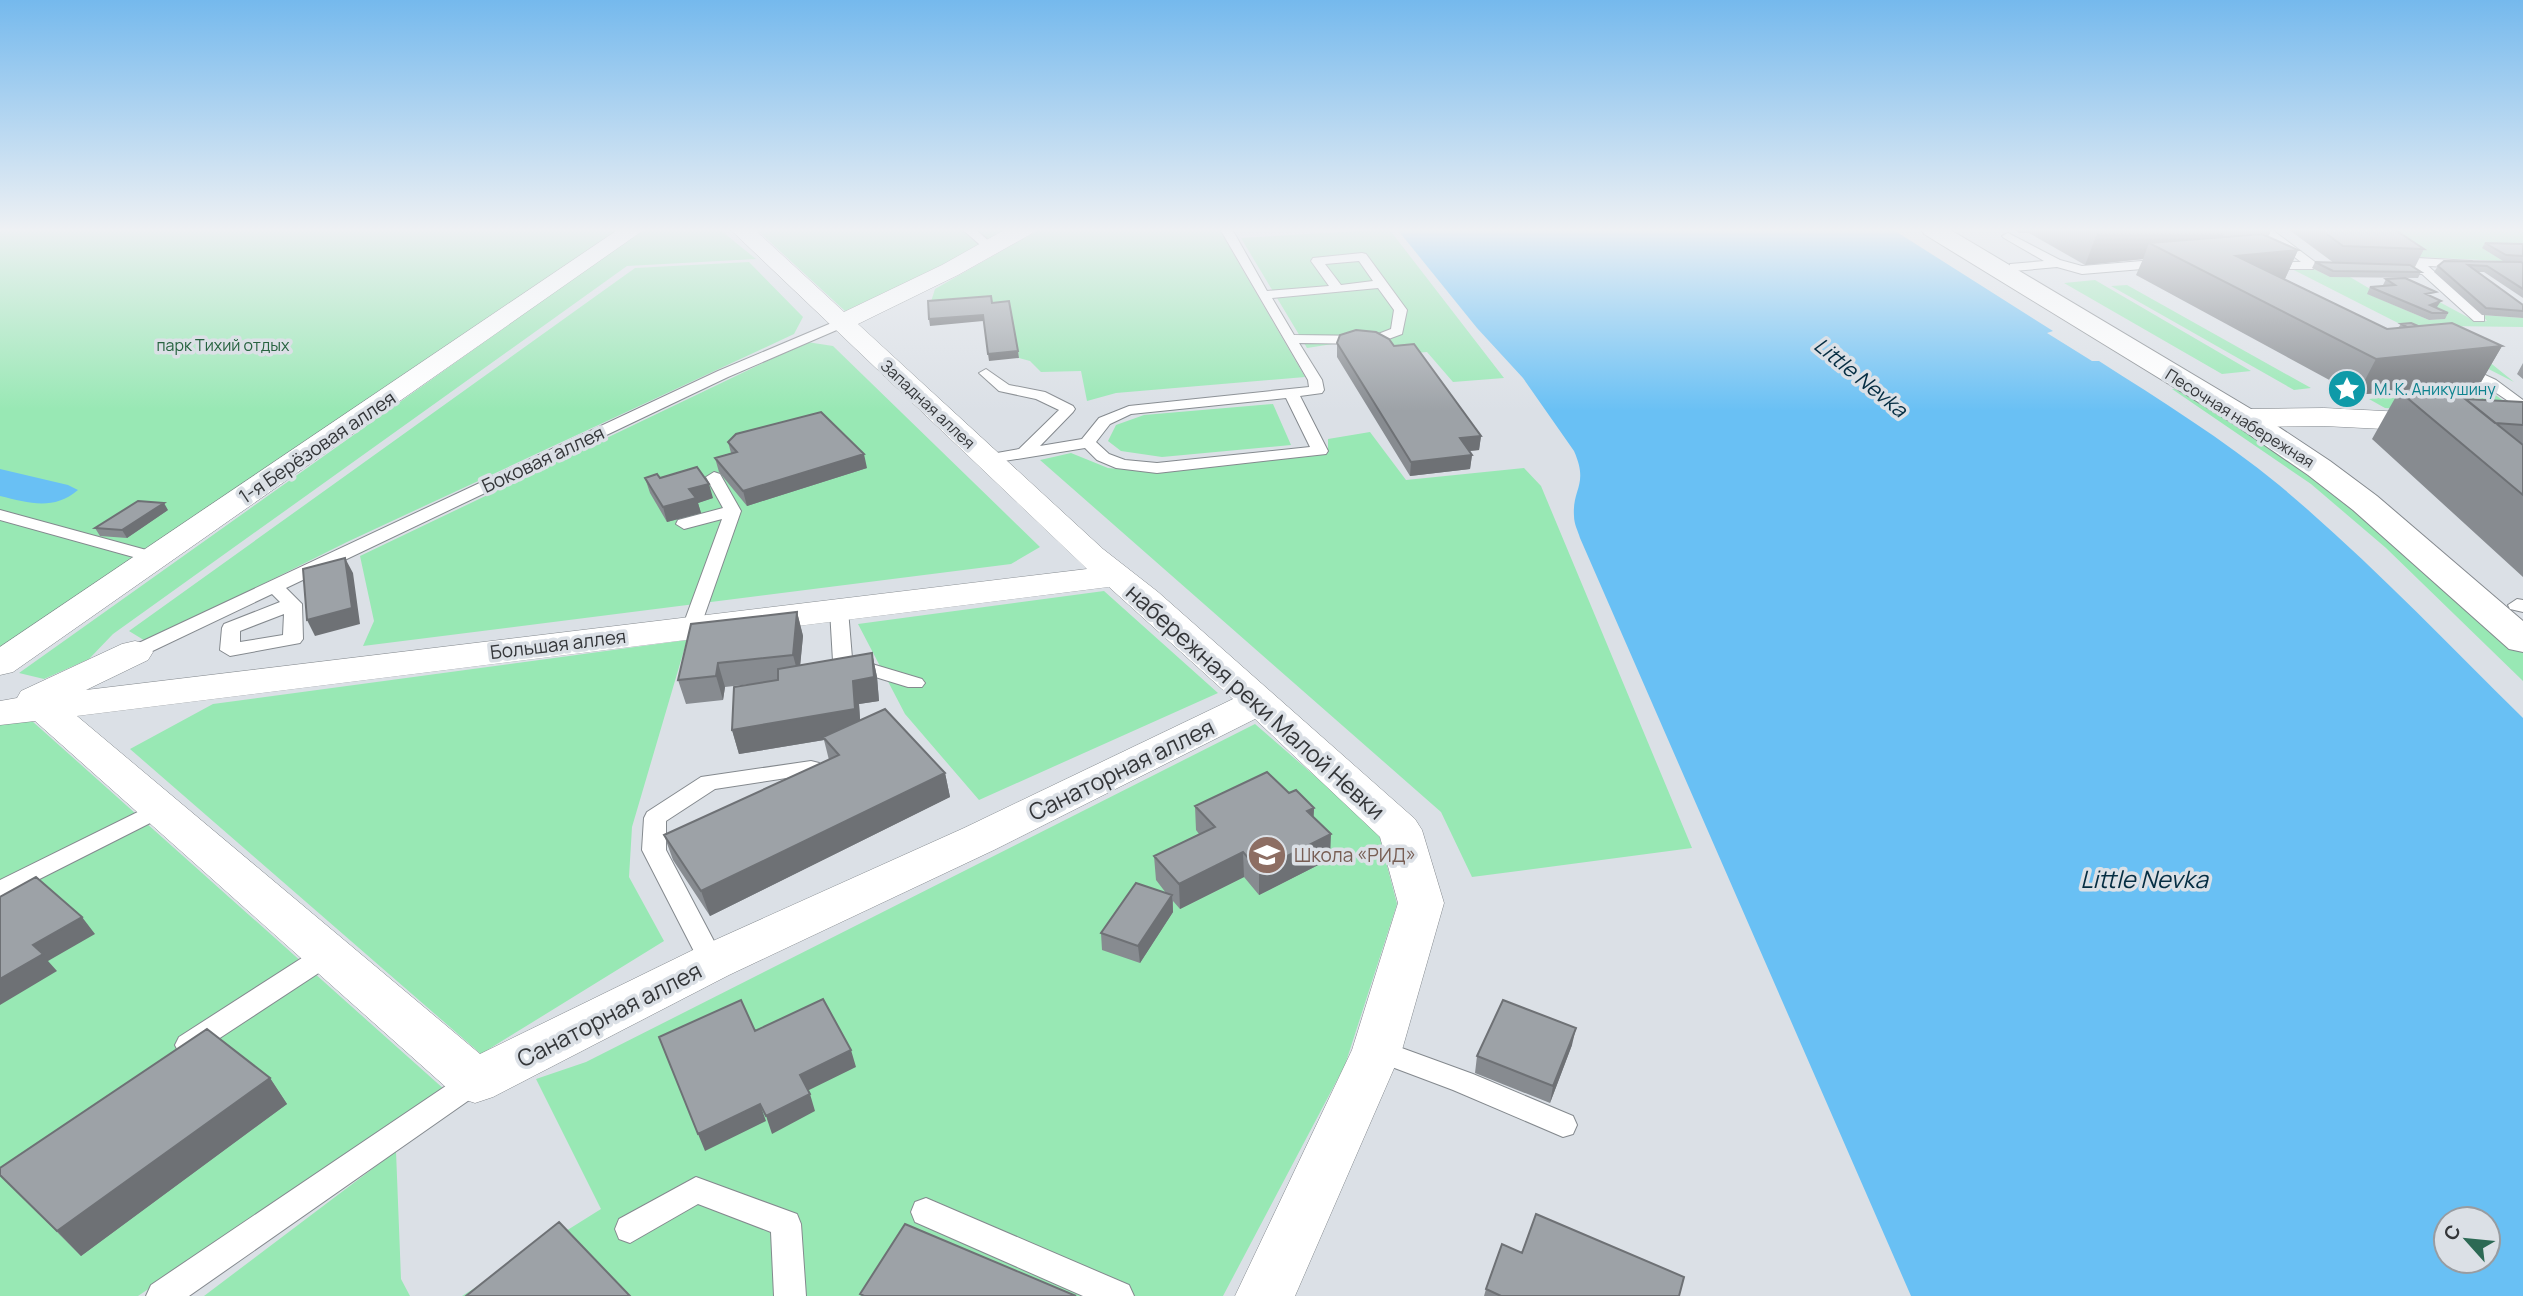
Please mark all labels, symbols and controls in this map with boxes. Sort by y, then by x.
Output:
water label: Little Nevka [1809,331,1914,424]
park label: парк Тихий отдых [156,334,290,356]
street label: Западная аллея [876,354,980,454]
street label: Песочная набережная [2161,363,2319,473]
place icon: М. К. Аникушину [2326,368,2368,410]
place label: М. К. Аникушину [2374,378,2496,400]
street label: 1-я Берёзовая аллея [233,385,401,509]
street label: Боковая аллея [478,419,608,499]
street label: набережная реки Малой Невки [1120,576,1392,826]
street label: Большая аллея [489,623,627,665]
street label: Санаторная аллея [1023,710,1219,828]
school or university icon: Школа «РИД» [1246,834,1288,876]
place label: Школа «РИД» [1294,842,1416,868]
water label: Little Nevka [2080,862,2209,895]
street label: Санаторная аллея [511,954,707,1074]
north arrow [2432,1205,2502,1275]
text: С [2437,1220,2467,1244]

